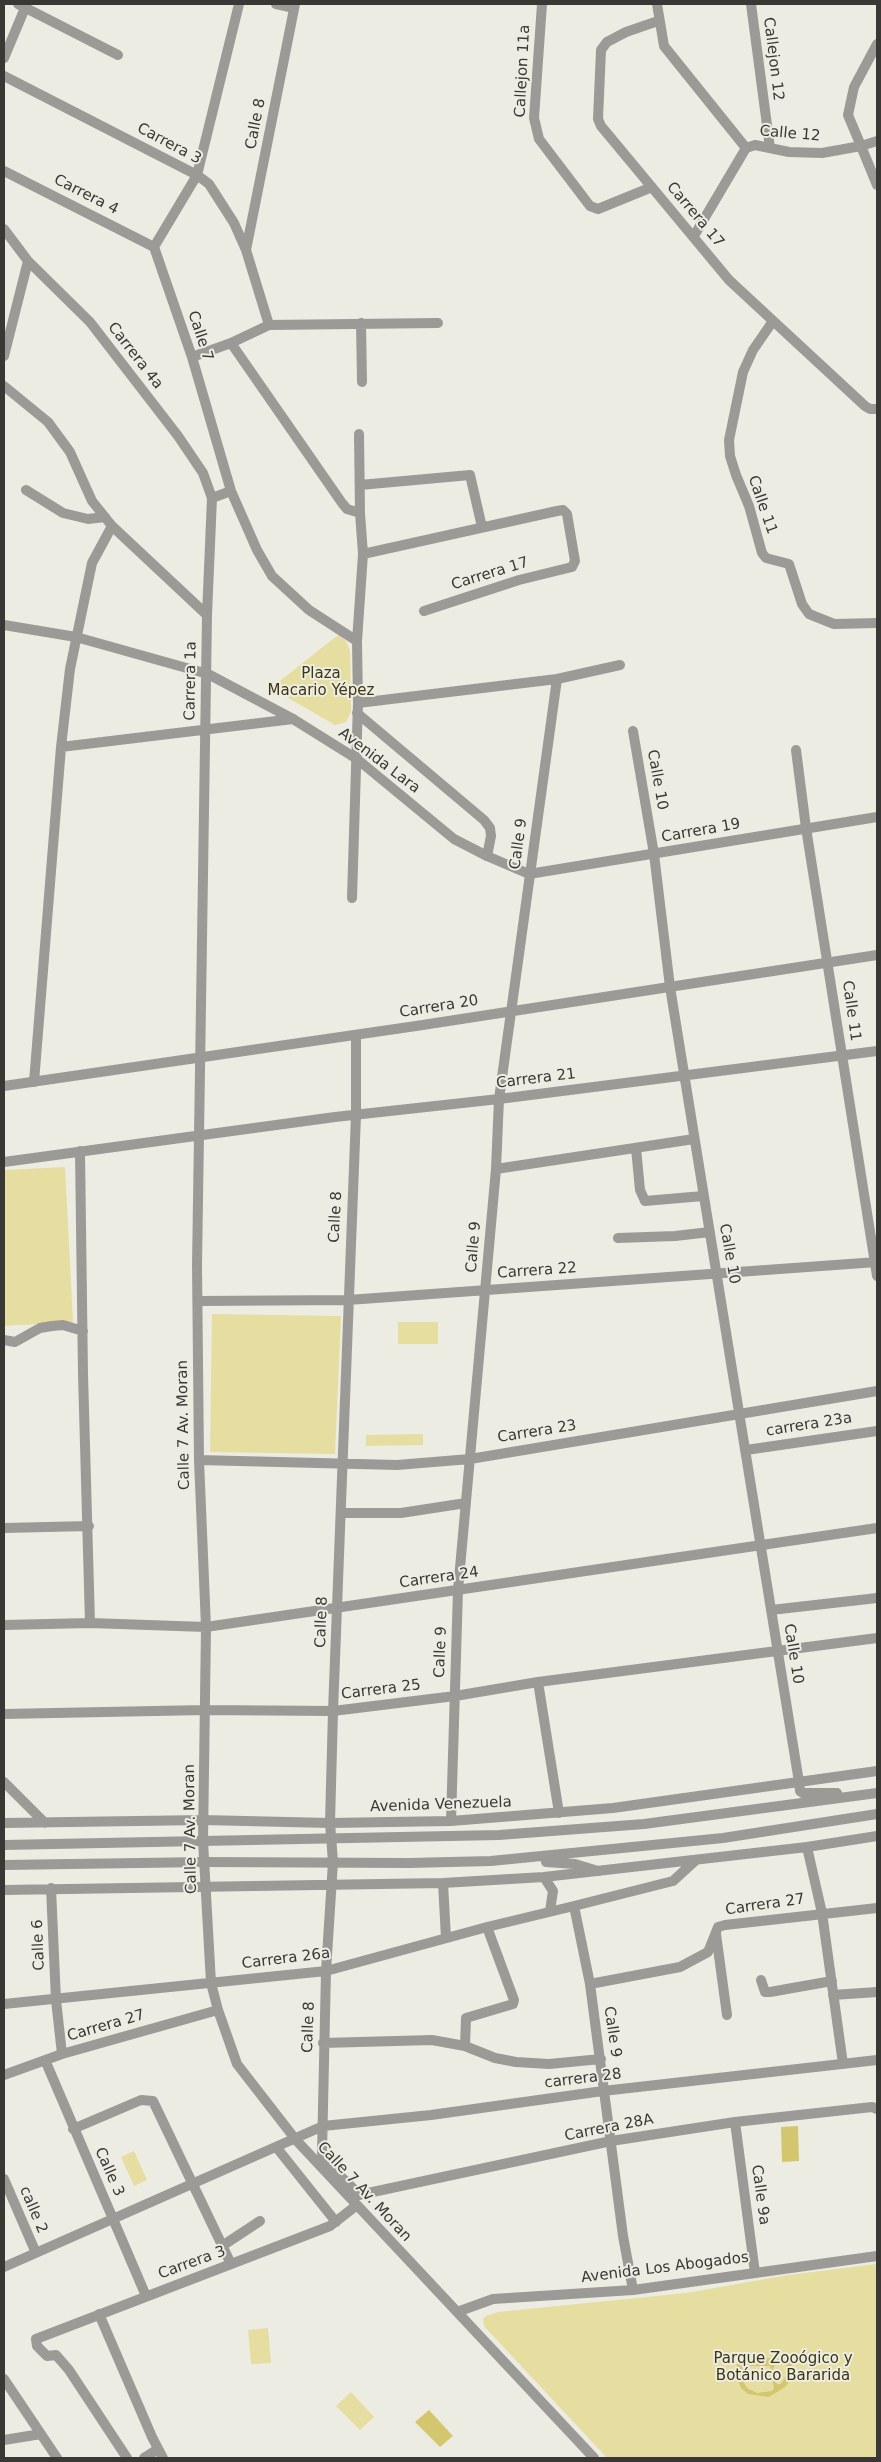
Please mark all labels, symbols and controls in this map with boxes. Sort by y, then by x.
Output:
street label: Callejon 12 [759,16,787,102]
street label: Callejon 11a [512,24,534,118]
street label: Calle 8 [242,97,270,151]
street label: Carrera 3 [134,120,204,168]
street label: Calle 12 [759,122,821,146]
street label: Carrera 4 [51,171,121,219]
street label: Carrera 17 [662,179,728,251]
street label: Calle 7 [183,309,217,363]
street label: Carrera 4a [103,319,167,393]
street label: Calle 11 [744,473,780,537]
street label: Carrera 17 [449,554,531,594]
street label: Carrera 1a [181,641,201,721]
park label: Plaza Macario Yépez [268,665,374,700]
street label: Avenida Lara [335,724,423,798]
street label: Calle 10 [643,748,671,812]
street label: Carrera 19 [660,815,742,847]
street label: Calle 9 [507,817,531,871]
street label: Calle 11 [838,980,864,1042]
street label: Carrera 20 [398,992,480,1022]
street label: Carrera 21 [495,1065,577,1093]
street label: Calle 8 [326,1191,346,1243]
street label: Calle 9 [463,1221,485,1273]
street label: Calle 10 [715,1222,743,1286]
street label: Carrera 22 [497,1259,577,1283]
street label: Calle 7 Av. Moran [174,1360,194,1490]
street label: carrera 23a [765,1409,853,1441]
street label: Carrera 23 [496,1417,578,1447]
street label: Carrera 24 [398,1564,480,1592]
street label: Calle 8 [312,1596,332,1648]
street label: Calle 10 [779,1622,807,1686]
street label: Calle 9 [431,1626,451,1678]
street label: Carrera 25 [340,1676,422,1704]
street label: Calle 7 Av. Moran [181,1764,201,1894]
street label: Avenida Venezuela [370,1794,512,1816]
street label: Carrera 27 [724,1891,806,1919]
street label: Calle 6 [29,1919,49,1971]
street label: Carrera 26a [241,1945,331,1973]
street label: Calle 8 [299,2001,319,2053]
street label: Calle 9 [600,2005,624,2059]
street label: Carrera 27 [65,2006,147,2046]
street label: carrera 28 [543,2065,623,2093]
street label: Carrera 28A [563,2111,655,2145]
street label: Calle 7 Av. Moran [313,2138,415,2246]
street label: Calle 3 [90,2145,128,2199]
street label: Calle 9a [747,2164,773,2226]
street label: calle 2 [15,2184,51,2236]
street label: Carrera 3 [156,2243,228,2283]
street label: Avenida Los Abogados [580,2249,750,2287]
park label: Parque Zooógico y Botánico Bararida [713,2350,853,2385]

